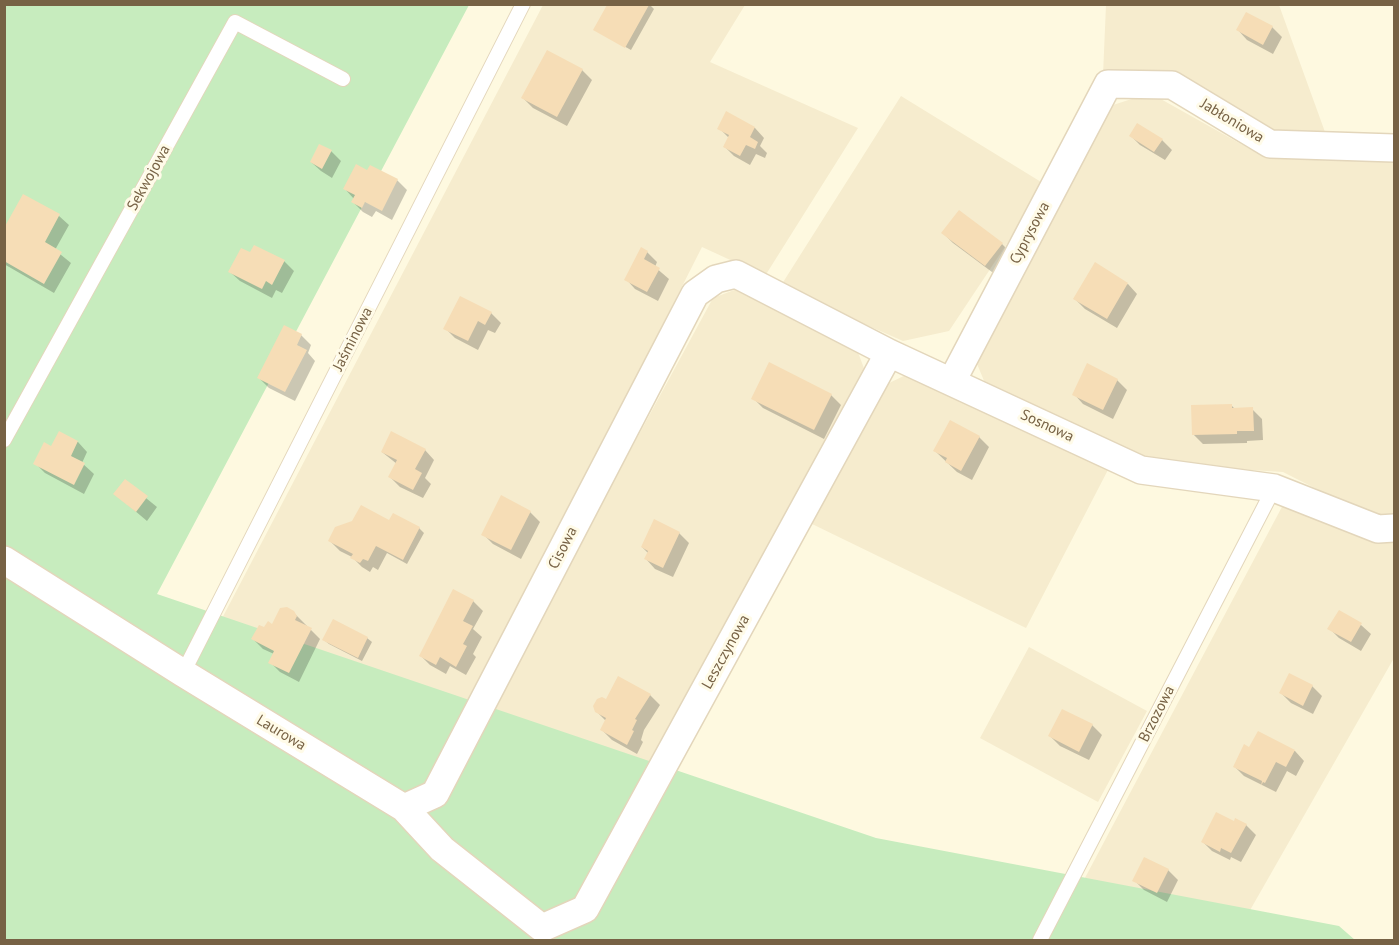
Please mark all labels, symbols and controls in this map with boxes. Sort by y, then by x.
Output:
street label: Jabłoniowa [1197,95,1267,147]
street label: Sekwojowa [124,142,174,214]
street label: Cyprysowa [1006,199,1054,267]
street label: Jaśminowa [329,304,377,374]
street label: Sosnowa [1017,406,1077,446]
street label: Cisowa [545,524,581,572]
street label: Leszczynowa [698,612,754,692]
street label: Brzozowa [1135,683,1179,745]
street label: Laurowa [253,711,309,755]

